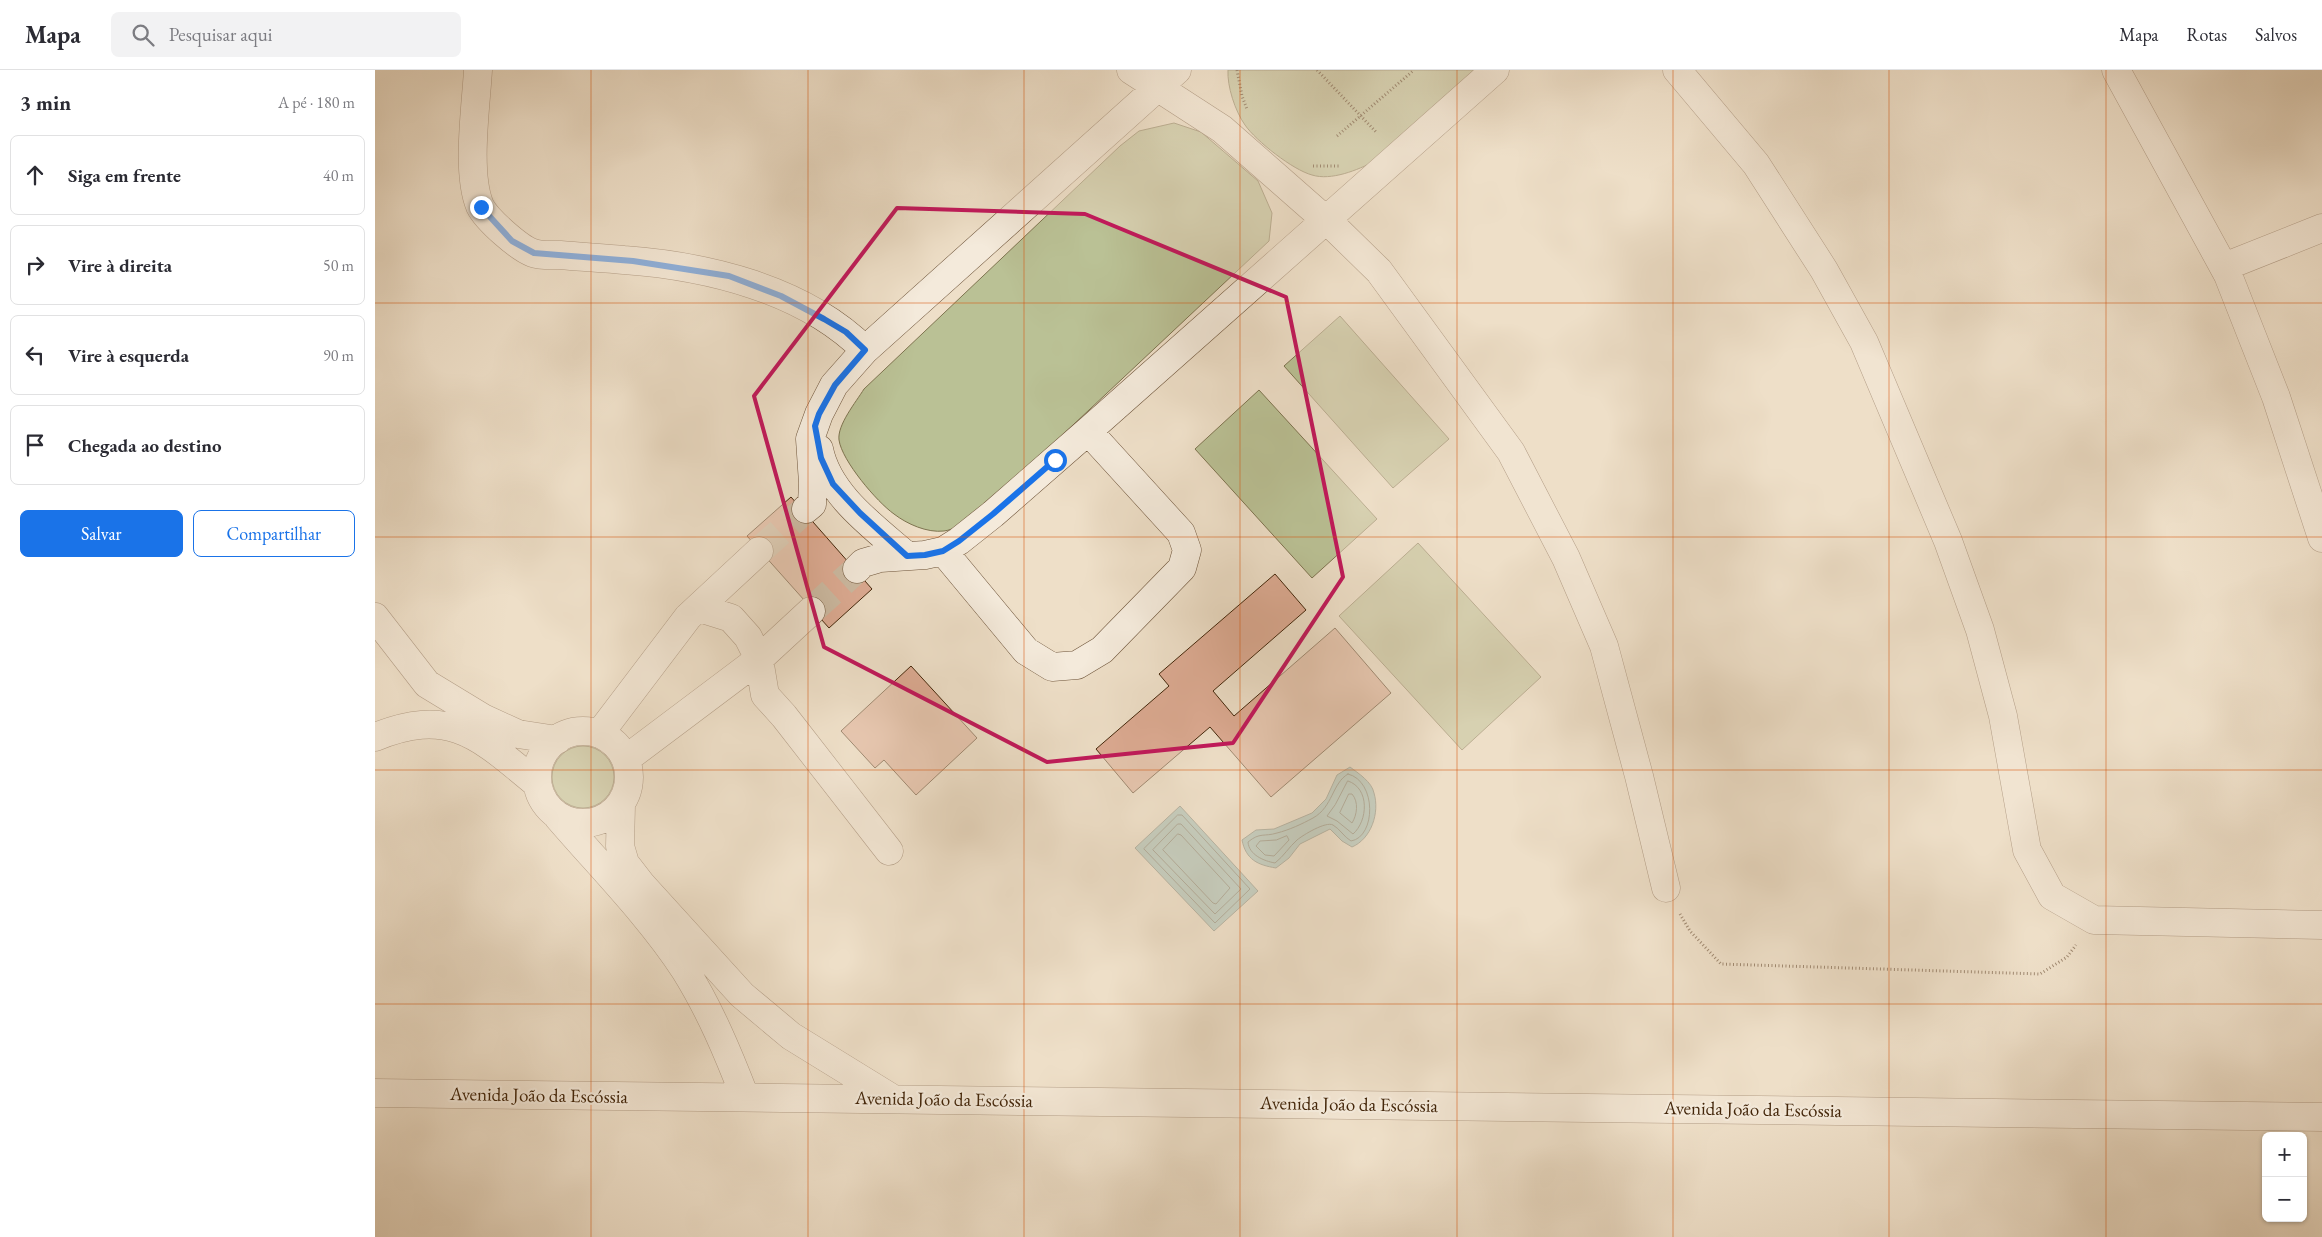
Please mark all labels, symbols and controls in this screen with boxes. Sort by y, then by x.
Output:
search box [111,12,461,57]
text: Mapa [25,19,81,50]
icon: search [129,21,157,49]
text: Pesquisar aqui [169,22,272,47]
text: Mapa [2119,23,2159,46]
text: Rotas [2187,23,2227,46]
text: Salvos [2255,23,2297,46]
text: 3 min [20,89,71,116]
text: A pé · 180 m [278,92,355,113]
icon: ahead [21,161,49,189]
text: Siga em frente [68,163,181,188]
text: 40 m [323,165,354,186]
route end [470,196,493,219]
icon: right [21,251,49,279]
text: Vire à direita [68,253,172,278]
text: 50 m [323,255,354,276]
icon: left [21,341,49,369]
text: Vire à esquerda [68,343,189,368]
text: 90 m [323,345,354,366]
icon: arrive [21,431,49,459]
text: Chegada ao destino [68,433,222,458]
route start [1044,449,1067,472]
button: Salvar [20,510,183,557]
button: Compartilhar [193,510,355,557]
street label: Avenida João da Escóssia [449,1081,629,1109]
street label: Avenida João da Escóssia [854,1085,1034,1113]
street label: Avenida João da Escóssia [1259,1090,1439,1118]
street label: Avenida João da Escóssia [1663,1095,1843,1123]
map controls [2262,1132,2307,1222]
button: + [2262,1132,2307,1177]
button: − [2262,1177,2307,1222]

